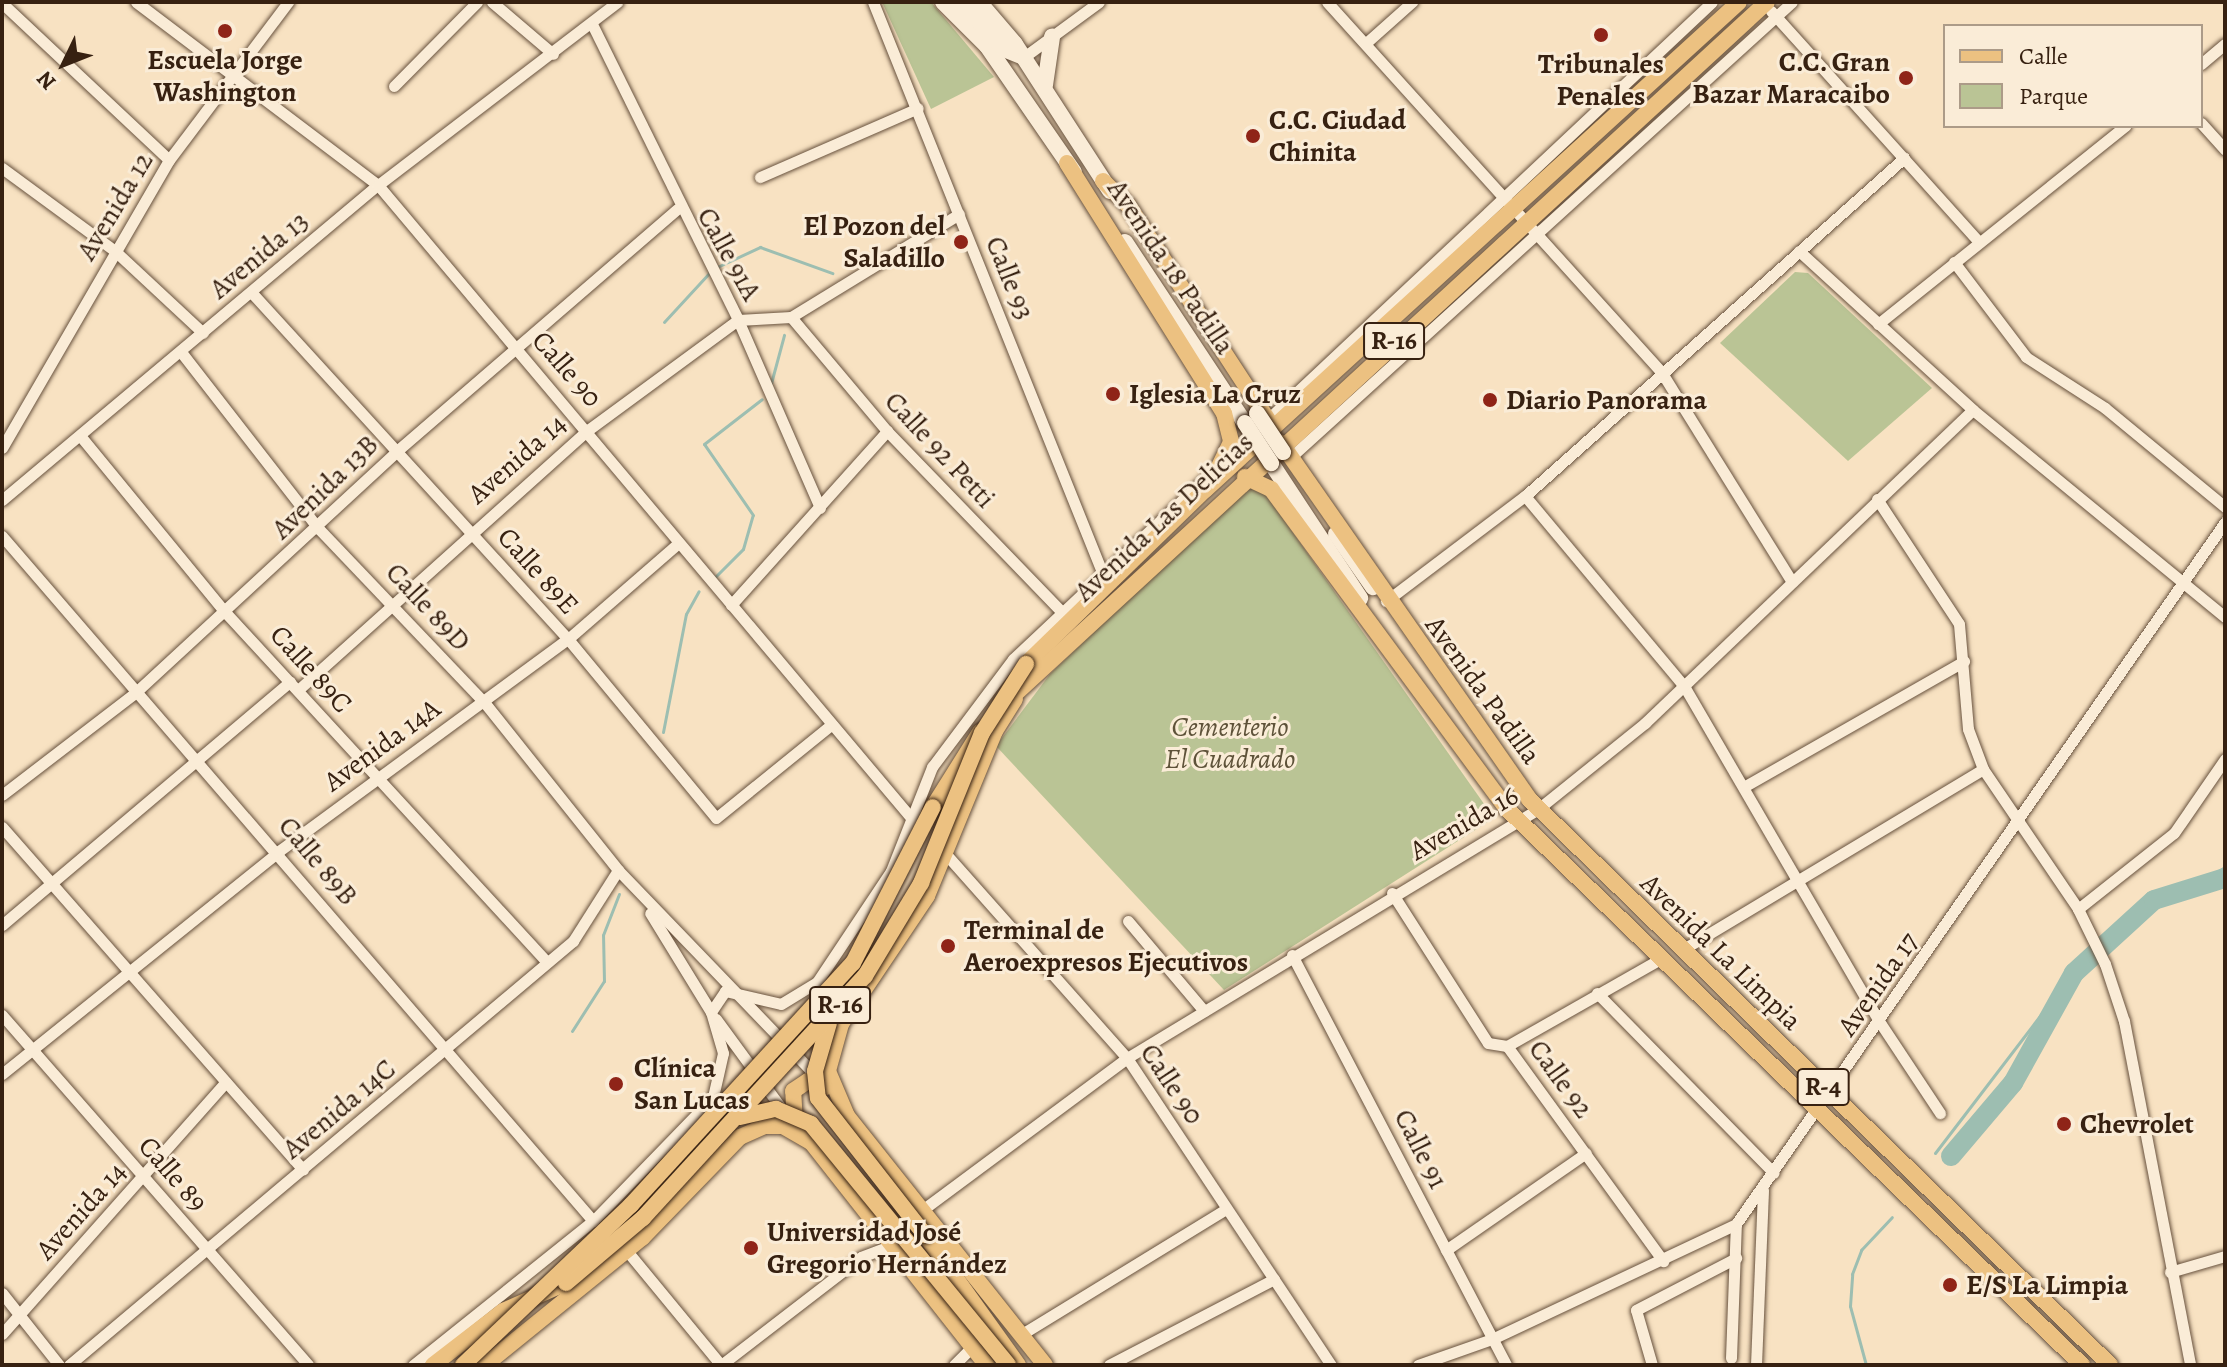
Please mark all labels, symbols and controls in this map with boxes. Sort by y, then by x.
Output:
marker: Escuela Jorge Washington [216,22,234,40]
north arrow [24,24,104,104]
legend [1943,24,2203,128]
marker: Tribunales Penales [1592,26,1610,44]
text: Calle [2019,40,2068,72]
place label: Escuela Jorge Washington [147,43,303,109]
place label: C.C. Gran Bazar Maracaibo [1692,45,1890,111]
place label: Tribunales Penales [1538,47,1664,113]
text: N [30,64,63,96]
marker: C.C. Gran Bazar Maracaibo [1897,69,1915,87]
text: Parque [2019,80,2088,112]
place label: C.C. Ciudad Chinita [1269,103,1406,169]
marker: C.C. Ciudad Chinita [1244,127,1262,145]
street label: Avenida 12 [70,146,160,266]
street label: Avenida 18 Padilla [1100,173,1242,361]
street label: Calle 91A [690,202,768,306]
street label: Avenida 13 [203,204,315,306]
place label: El Pozon del Saladillo [803,209,945,275]
street label: Calle 93 [978,232,1042,324]
marker: El Pozon del Saladillo [952,233,970,251]
road number: R-16 [1362,319,1426,363]
street label: Calle 90 [525,324,609,414]
place label: Iglesia La Cruz [1129,377,1301,411]
place label: Diario Panorama [1506,383,1707,417]
street label: Calle 92 Petti [878,385,1002,515]
marker: Iglesia La Cruz [1104,385,1122,403]
marker: Diario Panorama [1481,391,1499,409]
street label: Avenida 14 [461,407,573,511]
street label: Avenida Las Delicias [1068,426,1260,608]
street label: Avenida 13B [265,428,385,546]
street label: Calle 89E [490,521,586,621]
street label: Calle 89D [379,556,477,658]
street label: Avenida Padilla [1418,609,1548,771]
street label: Calle 89C [263,618,359,720]
street label: Avenida 14A [317,691,447,799]
park label: Cementerio El Cuadrado [1165,710,1295,776]
street label: Avenida 16 [1404,779,1524,867]
street label: Calle 89B [271,810,365,912]
street label: Avenida La Limpia [1633,867,1809,1037]
place label: Terminal de Aeroexpresos Ejecutivos [964,913,1248,979]
street label: Avenida 17 [1830,926,1926,1042]
marker: Terminal de Aeroexpresos Ejecutivos [939,937,957,955]
road number: R-16 [808,983,872,1027]
street label: Calle 92 [1521,1033,1601,1125]
street label: Calle 90 [1133,1037,1211,1131]
place label: Clínica San Lucas [634,1051,750,1117]
street label: Avenida 14C [276,1052,402,1166]
road number: R-4 [1795,1065,1851,1109]
marker: Clínica San Lucas [605,1073,627,1095]
street label: Calle 91 [1387,1104,1455,1194]
place label: Chevrolet [2080,1107,2194,1141]
marker: Chevrolet [2055,1115,2073,1133]
street label: Calle 89 [131,1130,215,1218]
street label: Avenida 14 [29,1155,133,1267]
place label: Universidad José Gregorio Hernández [767,1215,1007,1281]
marker: Universidad José Gregorio Hernández [742,1239,760,1257]
place label: E/S La Limpia [1966,1268,2128,1302]
marker: E/S La Limpia [1941,1276,1959,1294]

